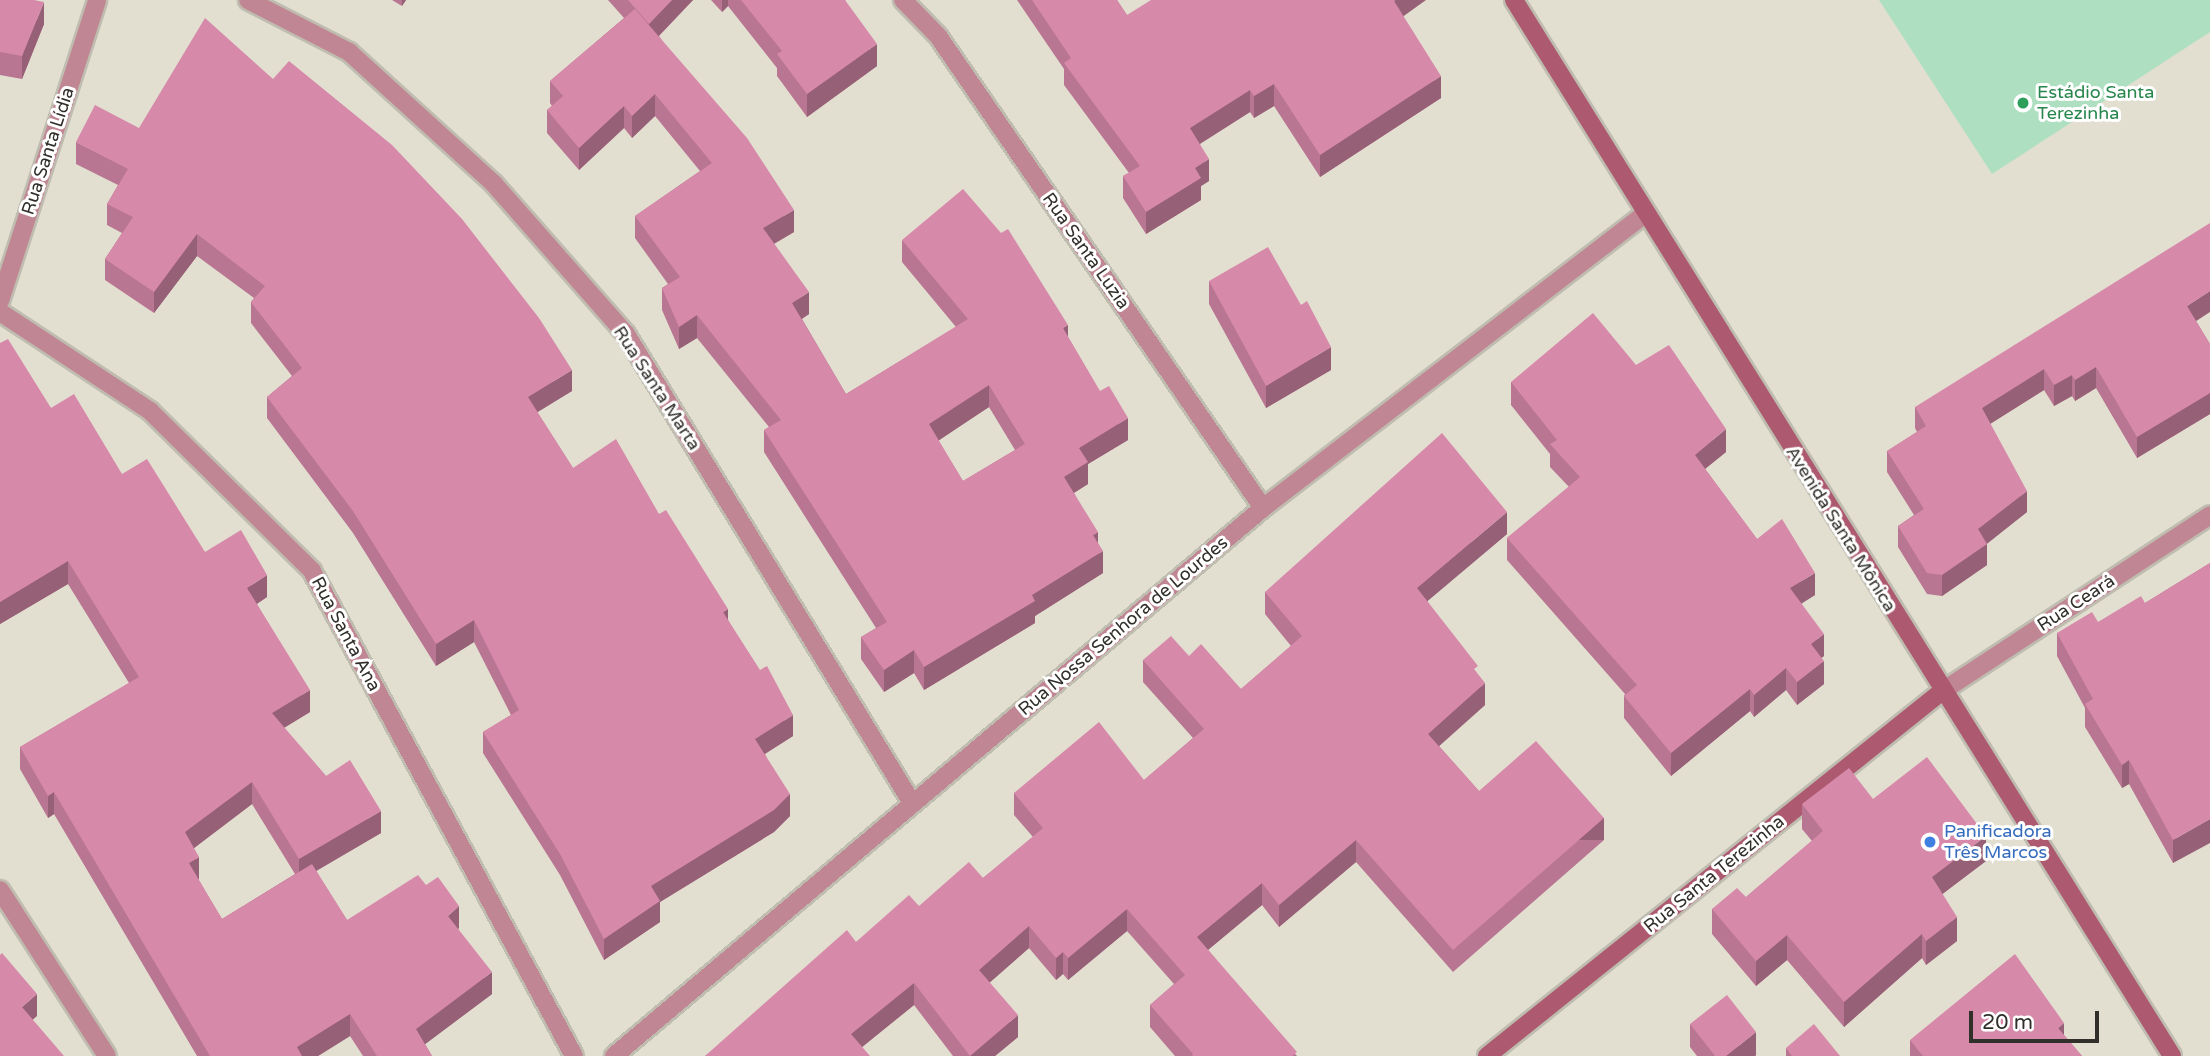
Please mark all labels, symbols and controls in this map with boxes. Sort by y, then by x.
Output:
place label: Estádio Santa Terezinha [2037,82,2154,124]
street label: Rua Santa Lídia [17,84,79,218]
marker: Estádio Santa Terezinha [2015,95,2031,111]
street label: Rua Santa Luzia [1038,189,1134,313]
street label: Rua Santa Marta [609,322,705,454]
street label: Avenida Santa Mônica [1781,442,1901,616]
street label: Rua Nossa Senhora de Lourdes [1014,532,1232,720]
street label: Rua Ceará [2033,570,2119,636]
street label: Rua Santa Ana [307,573,385,695]
street label: Rua Santa Terezinha [1639,811,1789,937]
place label: Panificadora Três Marcos [1944,821,2052,864]
marker: Panificadora Três Marcos [1922,834,1938,850]
scale bar [1972,996,2102,1040]
text: 20 m [1982,1010,2033,1035]

